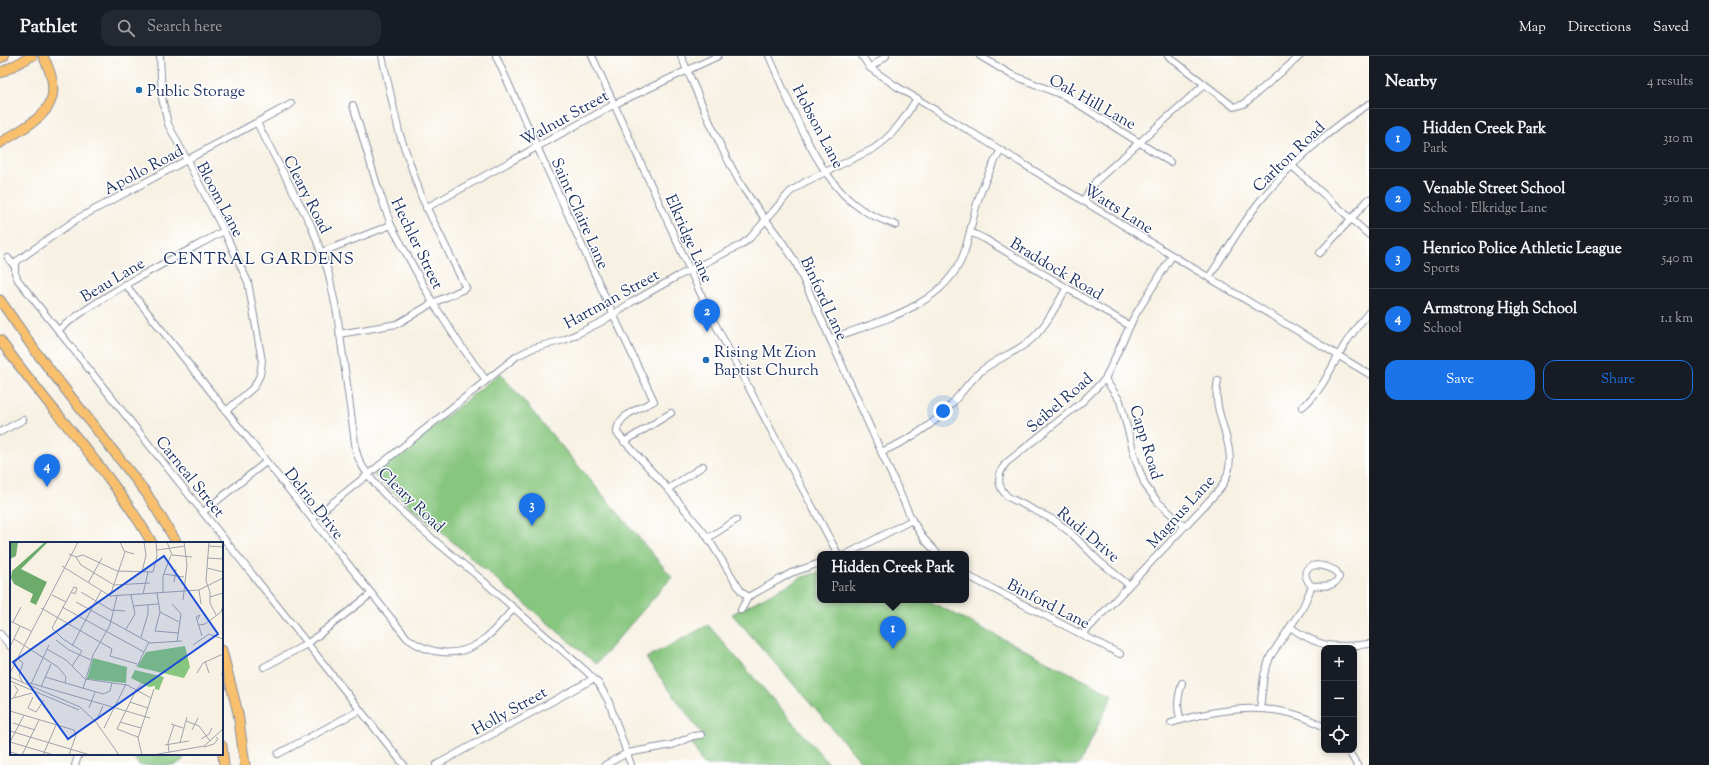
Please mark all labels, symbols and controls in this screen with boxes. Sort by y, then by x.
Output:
search box [101,10,381,46]
text: Pathlet [20,14,77,41]
icon: search [115,17,137,39]
text: Search here [147,17,222,38]
text: Map [1519,18,1546,38]
text: Directions [1568,18,1631,38]
text: Saved [1653,18,1689,38]
street label: Oak Hill Lane [1044,70,1140,137]
text: Nearby [1385,70,1437,94]
text: 4 results [1647,73,1693,91]
place label: Public Storage [147,81,245,104]
street label: Hobson Lane [785,81,848,173]
marker: Public Storage [134,85,144,95]
street label: Walnut Street [517,85,614,153]
street label: Carlton Road [1248,117,1331,198]
text: Hidden Creek Park [1423,119,1546,140]
text: 1 [1396,130,1400,148]
text: 310 m [1663,130,1693,148]
text: Park [1423,140,1448,158]
street label: Apollo Road [100,141,188,202]
street label: Cleary Road [276,152,335,238]
street label: Saint Claire Lane [544,155,614,273]
street label: Bloom Lane [189,158,248,242]
text: Venable Street School [1423,179,1565,200]
street label: Watts Lane [1078,180,1157,241]
text: 2 [1395,190,1401,208]
text: 310 m [1663,190,1693,208]
street label: Elkridge Lane [658,191,717,287]
street label: Hechler Street [384,195,448,294]
text: School · Elkridge Lane [1423,200,1547,218]
street label: Braddock Road [1005,233,1107,307]
text: Henrico Police Athletic League [1423,239,1622,260]
district label: CENTRAL GARDENS [163,248,355,272]
text: 3 [1395,250,1401,268]
text: 540 m [1662,250,1693,268]
street label: Beau Lane [77,253,150,309]
street label: Binford Lane [793,253,852,345]
text: Sports [1423,260,1460,278]
street label: Hartman Street [560,264,665,336]
pin: 2 [694,299,720,332]
text: Armstrong High School [1423,299,1577,320]
text: 4 [1395,310,1401,328]
text: 1.1 km [1660,310,1693,328]
text: School [1423,320,1462,338]
place label: Rising Mt Zion Baptist Church [714,342,820,383]
marker: Rising Mt Zion Baptist Church [701,355,711,365]
button: Save [1385,360,1535,400]
button: Share [1543,360,1693,400]
street label: Seibel Road [1022,369,1099,439]
your location [933,401,953,421]
street label: Capp Road [1122,403,1167,483]
street label: Carneal Street [149,432,230,524]
pin: 4 [34,454,60,487]
street label: Cleary Road [372,463,449,539]
street label: Delrio Drive [278,464,348,545]
street label: Magnus Lane [1143,471,1221,554]
pin: 3 [519,493,545,526]
street label: Rudi Drive [1051,503,1124,569]
inset map [10,542,223,755]
popup [817,551,969,603]
text: Hidden Creek Park [831,558,955,579]
street label: Binford Lane [1002,574,1093,636]
text: Park [831,579,856,597]
pin: 1 [880,616,906,649]
map controls [1321,645,1357,753]
button: + [1321,645,1357,681]
button: − [1321,681,1357,717]
street label: Holly Street [468,682,552,742]
button: locate [1321,717,1357,753]

